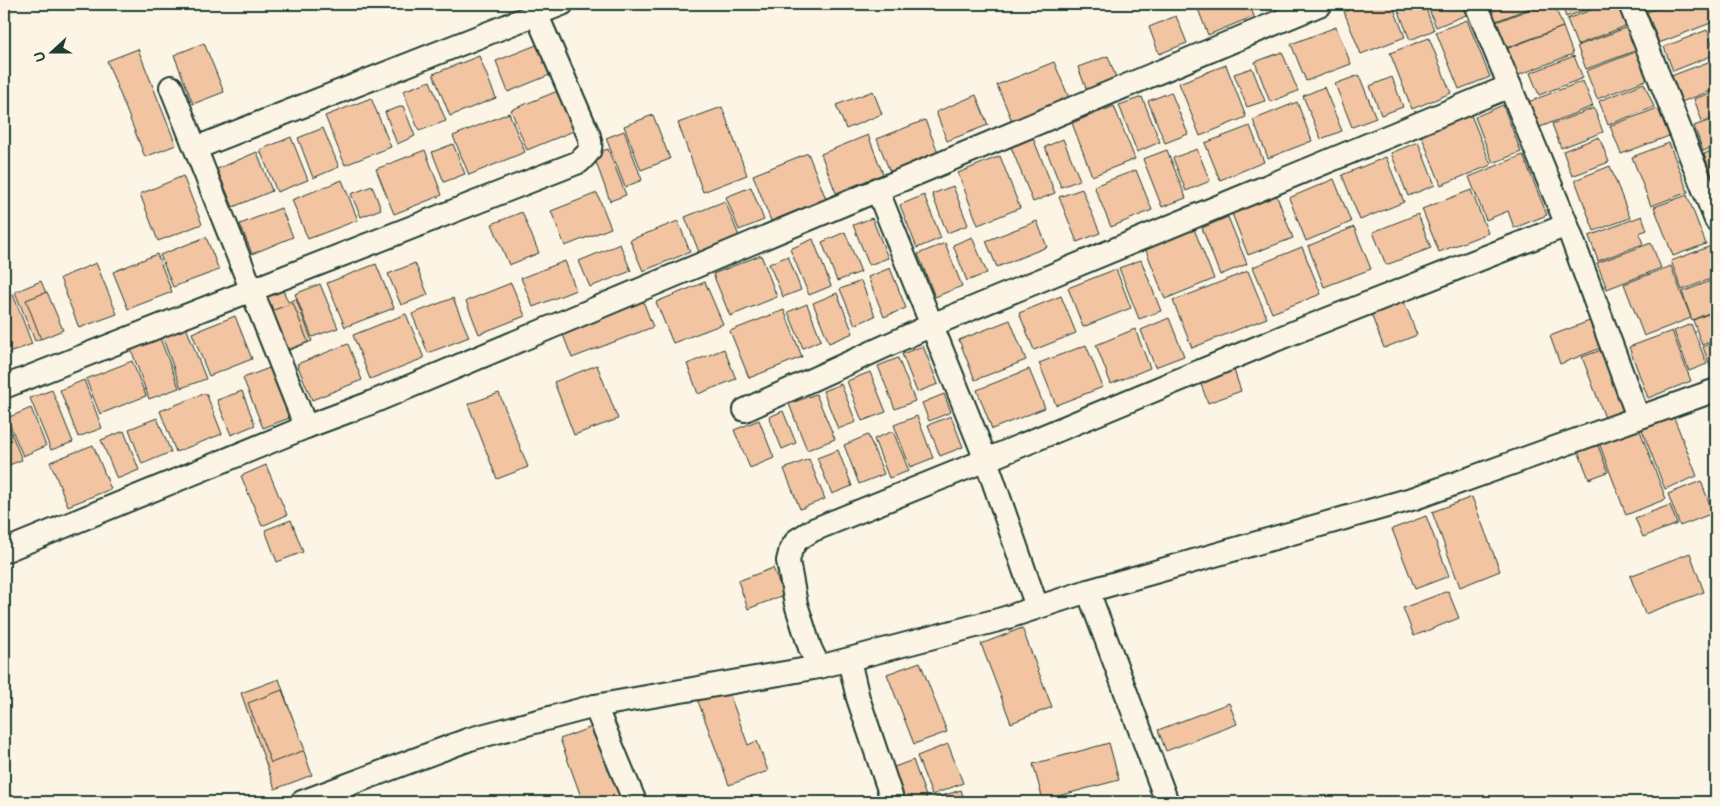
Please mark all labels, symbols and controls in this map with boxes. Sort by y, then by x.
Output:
north arrow [28,28,78,78]
text: U [31,49,50,64]

